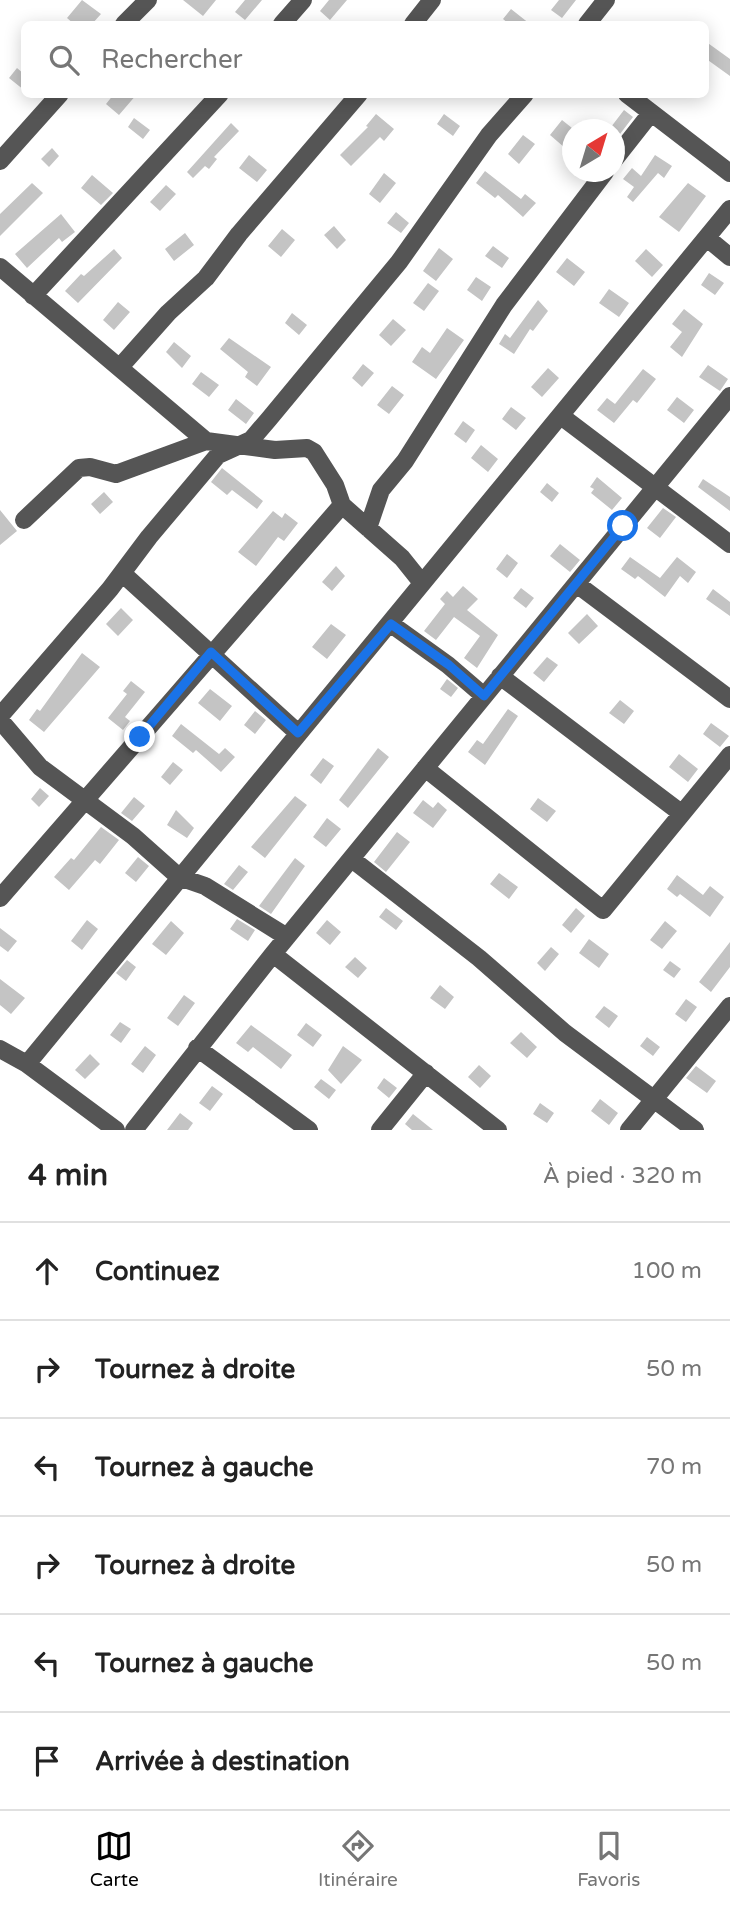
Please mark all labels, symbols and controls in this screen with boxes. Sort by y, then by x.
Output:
search box [21,21,709,98]
icon: search [45,41,83,79]
text: Rechercher [101,44,243,75]
north arrow [562,119,625,182]
route start [607,510,638,541]
route end [124,721,155,752]
text: 4 min [28,1157,108,1194]
text: À pied · 320 m [543,1162,702,1190]
icon: ahead [28,1252,66,1290]
text: Continuez [95,1256,220,1287]
text: 100 m [632,1257,702,1285]
icon: right [28,1350,66,1388]
text: Tournez à droite [95,1354,295,1385]
text: 50 m [646,1355,702,1383]
icon: left [28,1448,66,1486]
text: Tournez à gauche [95,1452,314,1483]
text: 70 m [646,1453,702,1481]
icon: right [28,1546,66,1584]
text: Tournez à droite [95,1550,295,1581]
text: 50 m [646,1551,702,1579]
icon: left [28,1644,66,1682]
text: Tournez à gauche [95,1648,314,1679]
text: 50 m [646,1649,702,1677]
icon: arrive [28,1742,66,1780]
text: Arrivée à destination [95,1746,350,1777]
tab: Carte [90,1827,139,1891]
tab: Itinéraire [318,1827,398,1891]
tab: Favoris [577,1827,640,1891]

